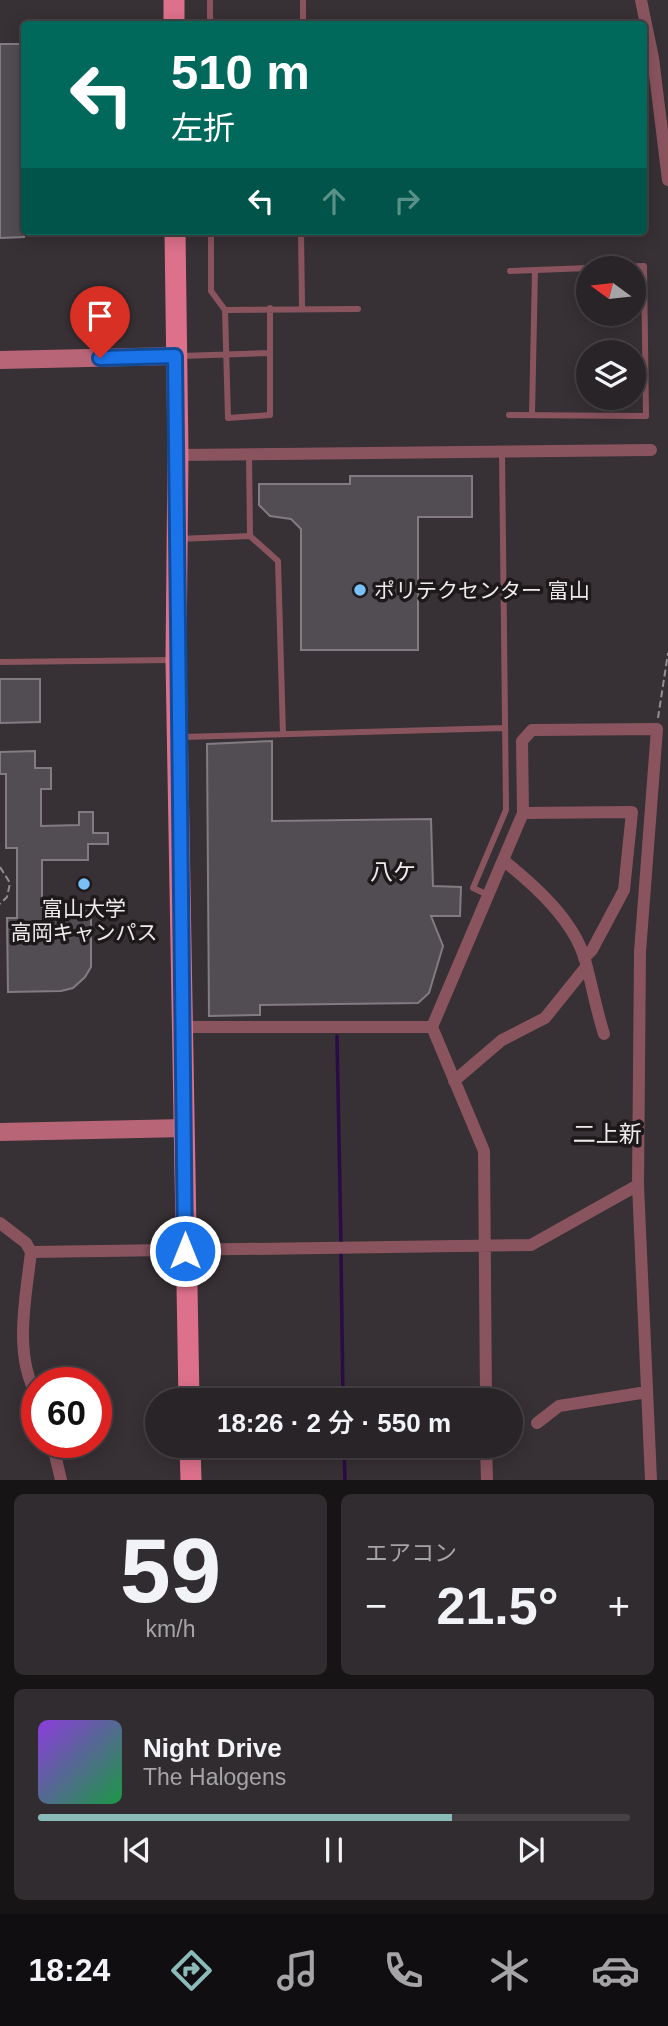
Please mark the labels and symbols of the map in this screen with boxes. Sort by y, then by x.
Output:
north arrow [576,256,646,326]
pin [70,286,130,358]
place label: ポリテクセンター 富山 [374,579,590,602]
marker: ポリテクセンター 富山 [352,582,368,598]
district label: 八ケ [370,859,416,885]
marker: 富山大学 高岡キャンパス [76,876,92,892]
place label: 富山大学 高岡キャンパス [11,897,158,944]
district label: 二上新 [573,1121,642,1147]
position arrow [148,1214,222,1288]
speed limit sign: 60 [21,1367,112,1458]

